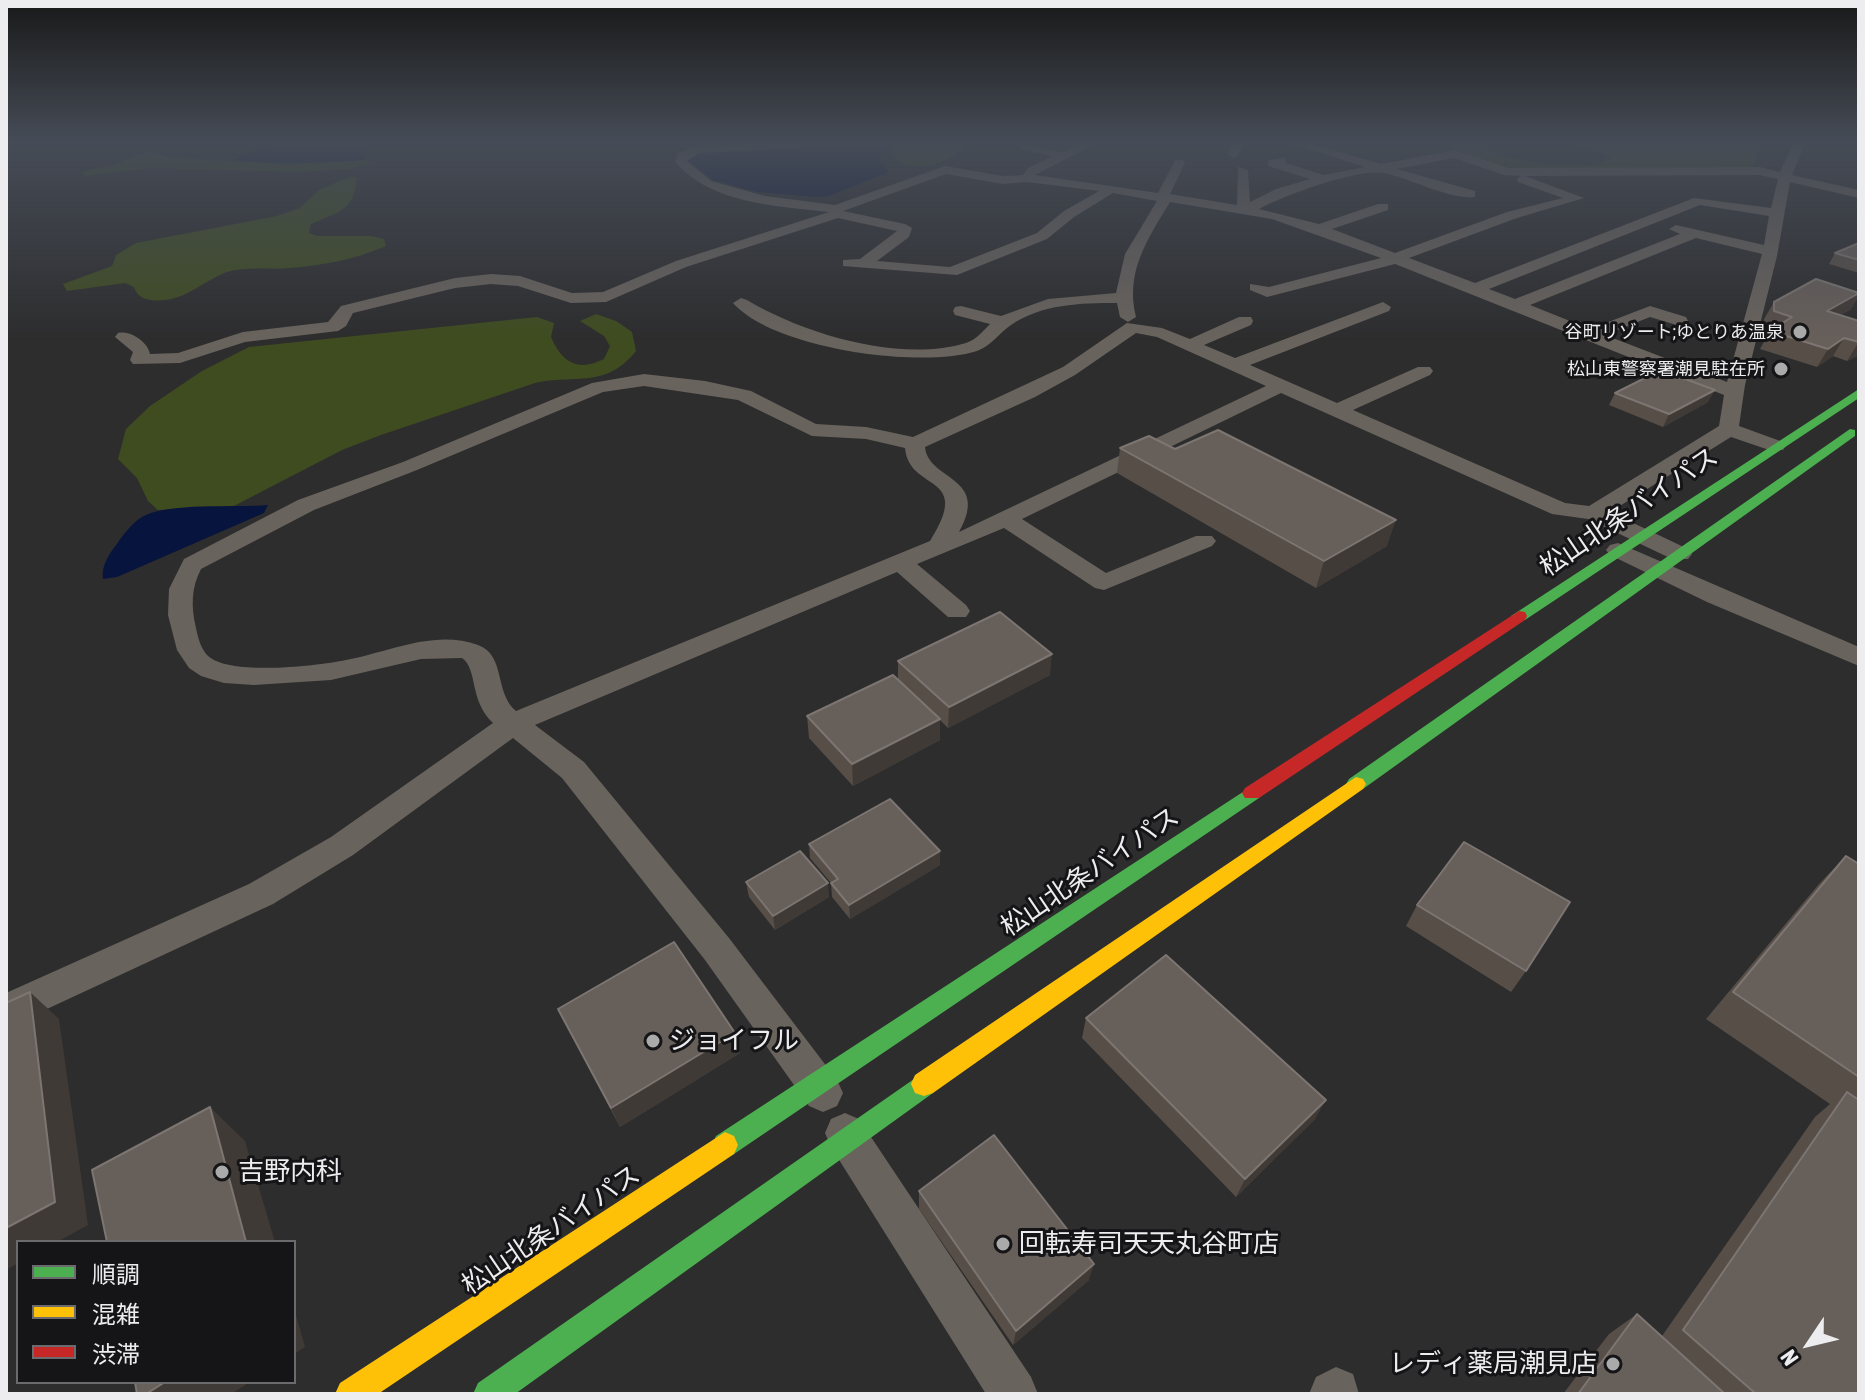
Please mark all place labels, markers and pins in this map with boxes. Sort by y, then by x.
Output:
place label: 谷町リゾート;ゆとりあ温泉 [1565,321,1784,343]
marker: 谷町リゾート;ゆとりあ温泉 [1791,323,1809,341]
place label: 松山東警察署潮見駐在所 [1567,358,1765,380]
marker: 松山東警察署潮見駐在所 [1772,360,1790,378]
place label: ジョイフル [669,1025,799,1057]
marker: ジョイフル [644,1032,662,1050]
place label: 吉野内科 [238,1156,342,1188]
marker: 吉野内科 [213,1163,231,1181]
place label: 回転寿司天天丸谷町店 [1019,1228,1279,1260]
marker: 回転寿司天天丸谷町店 [994,1235,1012,1253]
place label: レディ薬局潮見店 [1389,1348,1597,1380]
marker: レディ薬局潮見店 [1604,1355,1622,1373]

